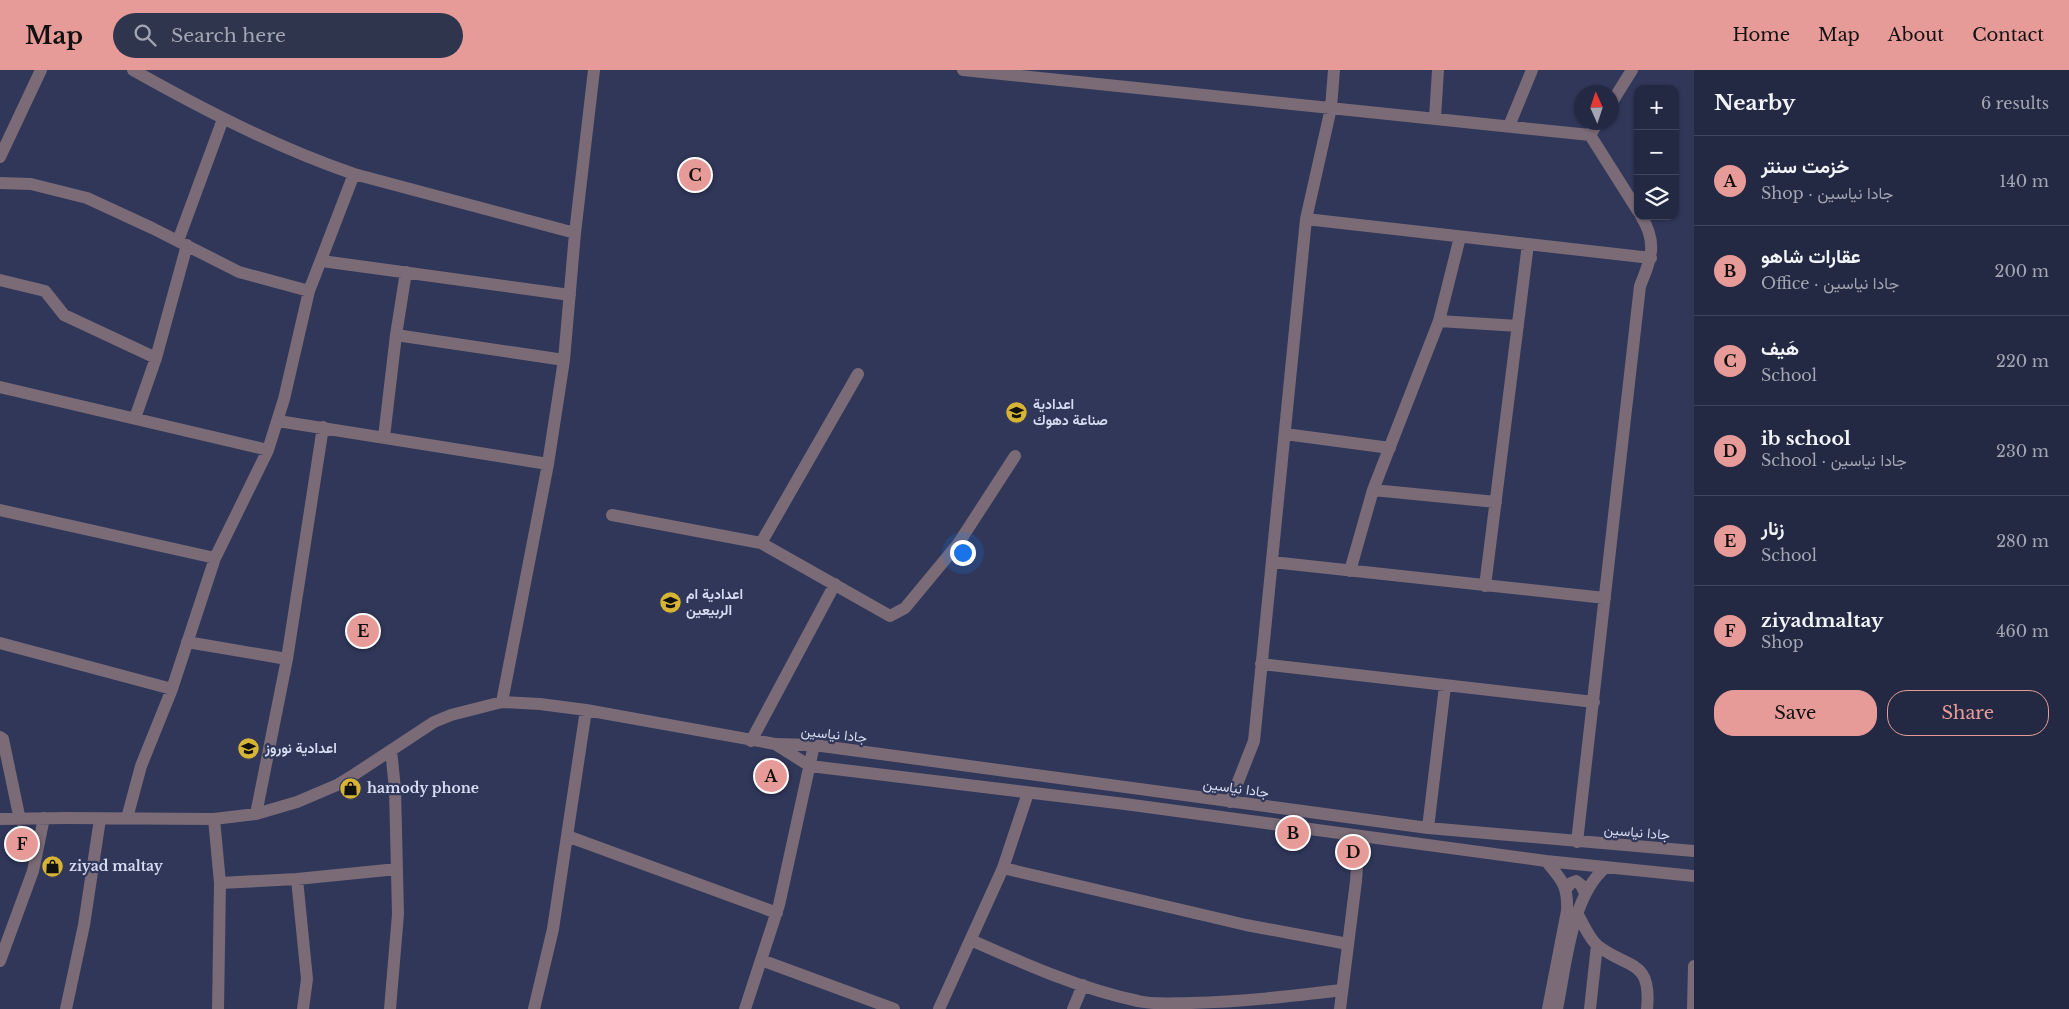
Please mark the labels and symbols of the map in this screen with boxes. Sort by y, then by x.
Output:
north arrow [1574,85,1619,130]
pin: C [679,156,711,194]
place label: اعدادية صناعة دهوك [1033,395,1108,429]
school or university icon: اعدادية صناعة دهوك [1005,400,1029,424]
your location [950,540,976,566]
place label: اعدادية ام الربيعين [686,585,743,619]
school or university icon: اعدادية ام الربيعين [658,590,682,614]
pin: E [347,612,379,650]
street label: جادا نیاسین [800,722,868,746]
school or university icon: اعدادية نوروز [237,736,261,760]
place label: اعدادية نوروز [264,739,337,757]
pin: A [755,757,787,795]
street label: جادا نیاسین [1202,774,1270,802]
shop icon: hamody phone [339,776,363,800]
place label: hamody phone [367,779,479,797]
pin: B [1277,814,1309,852]
street label: جادا نیاسین [1603,820,1671,844]
pin: F [6,825,38,863]
pin: D [1337,833,1369,871]
shop icon: ziyad maltay [41,854,65,878]
place label: ziyad maltay [69,857,164,875]

